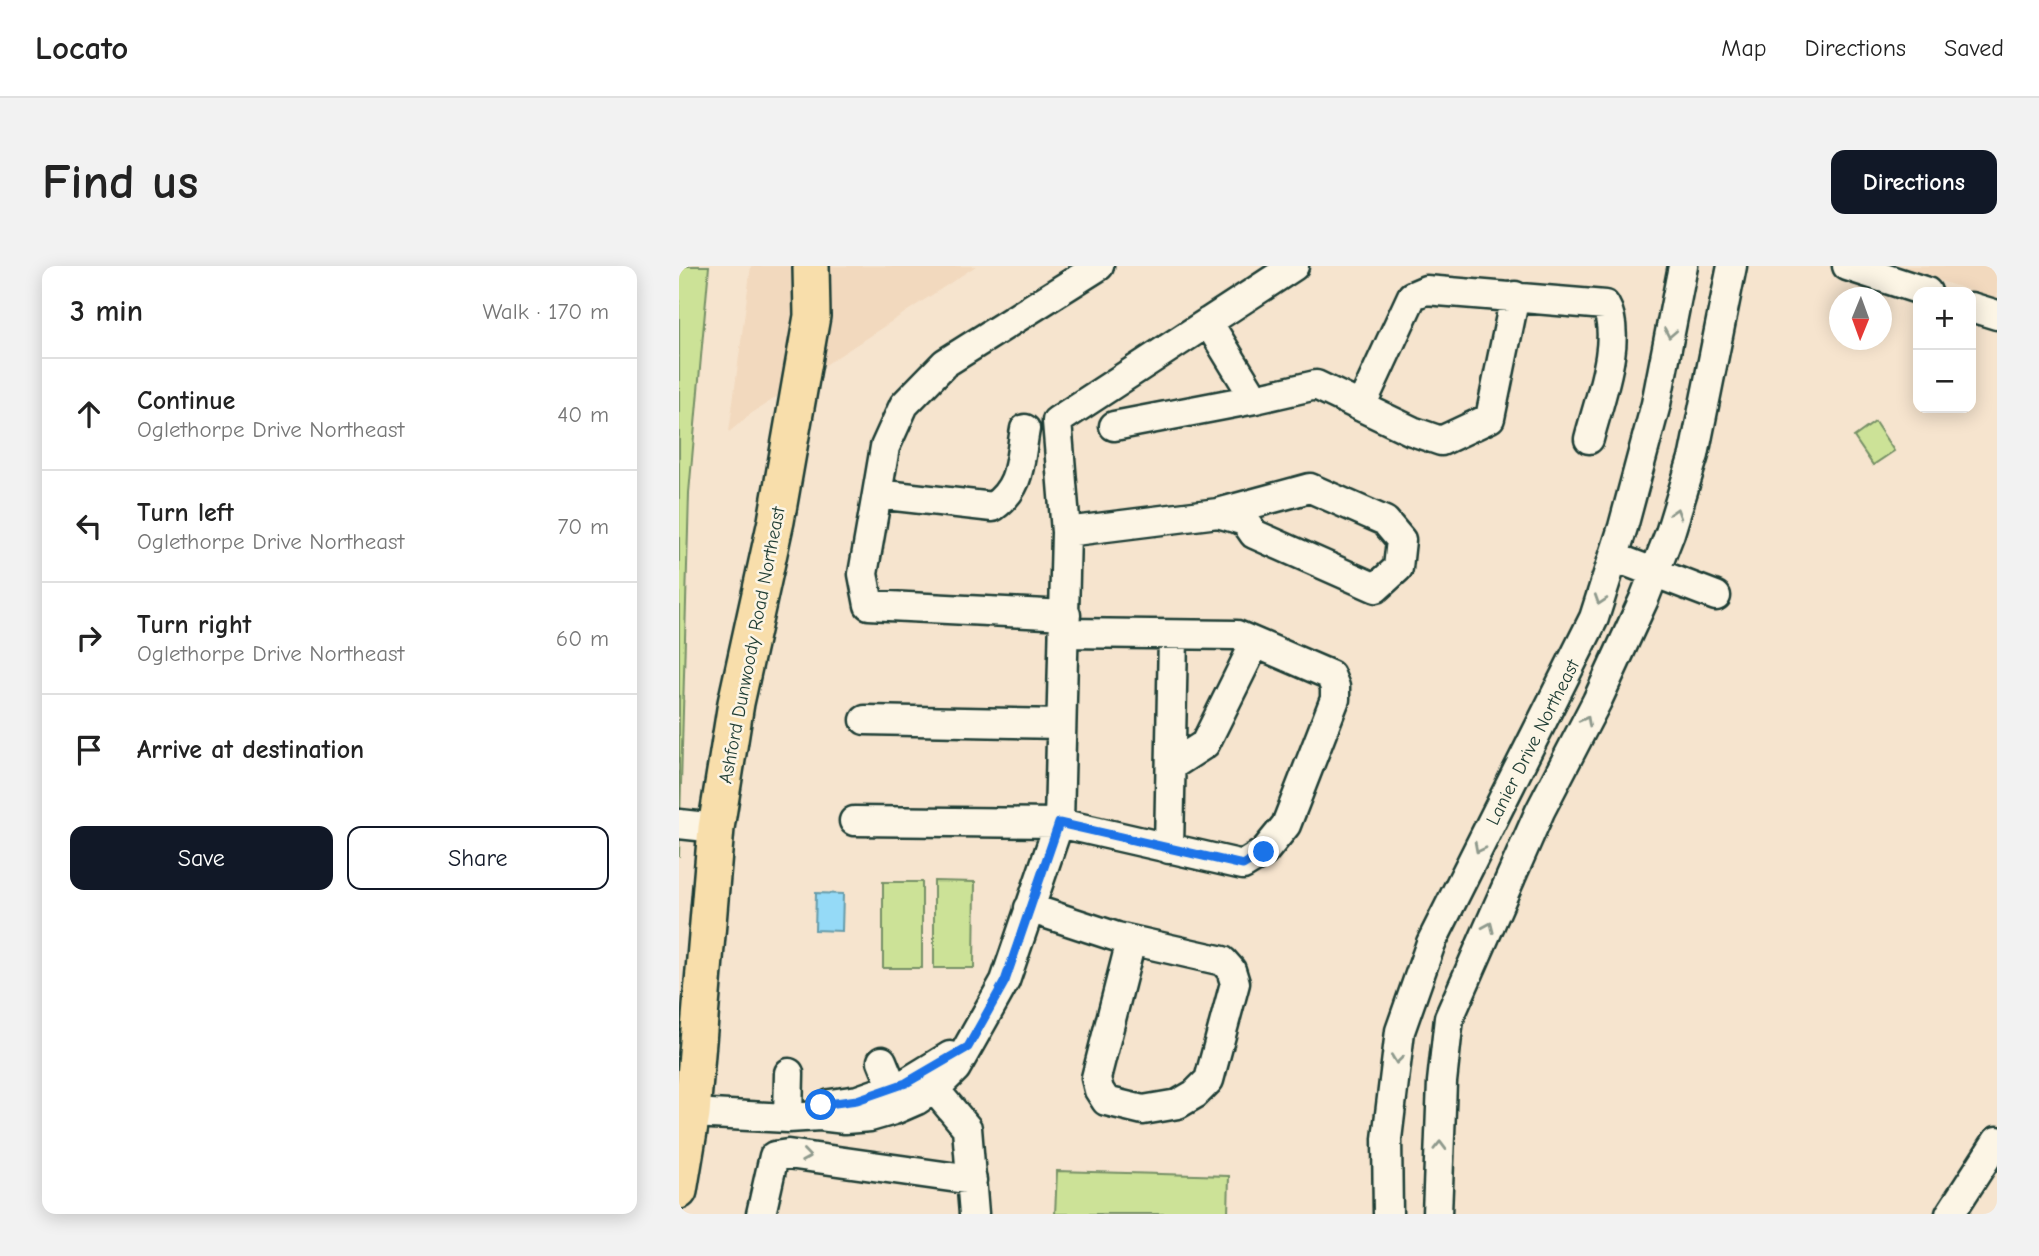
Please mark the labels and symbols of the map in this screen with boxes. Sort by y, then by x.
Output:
north arrow [1829,287,1892,350]
one-way arrow [1664,327,1679,339]
street label: Ashford Dunwoody Road Northeast [714,504,790,785]
one-way arrow [1668,507,1683,519]
one-way arrow [1594,593,1608,606]
street label: Lanier Drive Northeast [1482,656,1584,829]
one-way arrow [1578,716,1591,728]
route end [1248,836,1279,867]
one-way arrow [1473,841,1487,853]
one-way arrow [1481,922,1495,934]
one-way arrow [1389,1053,1404,1065]
route start [805,1089,836,1120]
one-way arrow [1433,1140,1448,1151]
one-way arrow [801,1149,812,1164]

